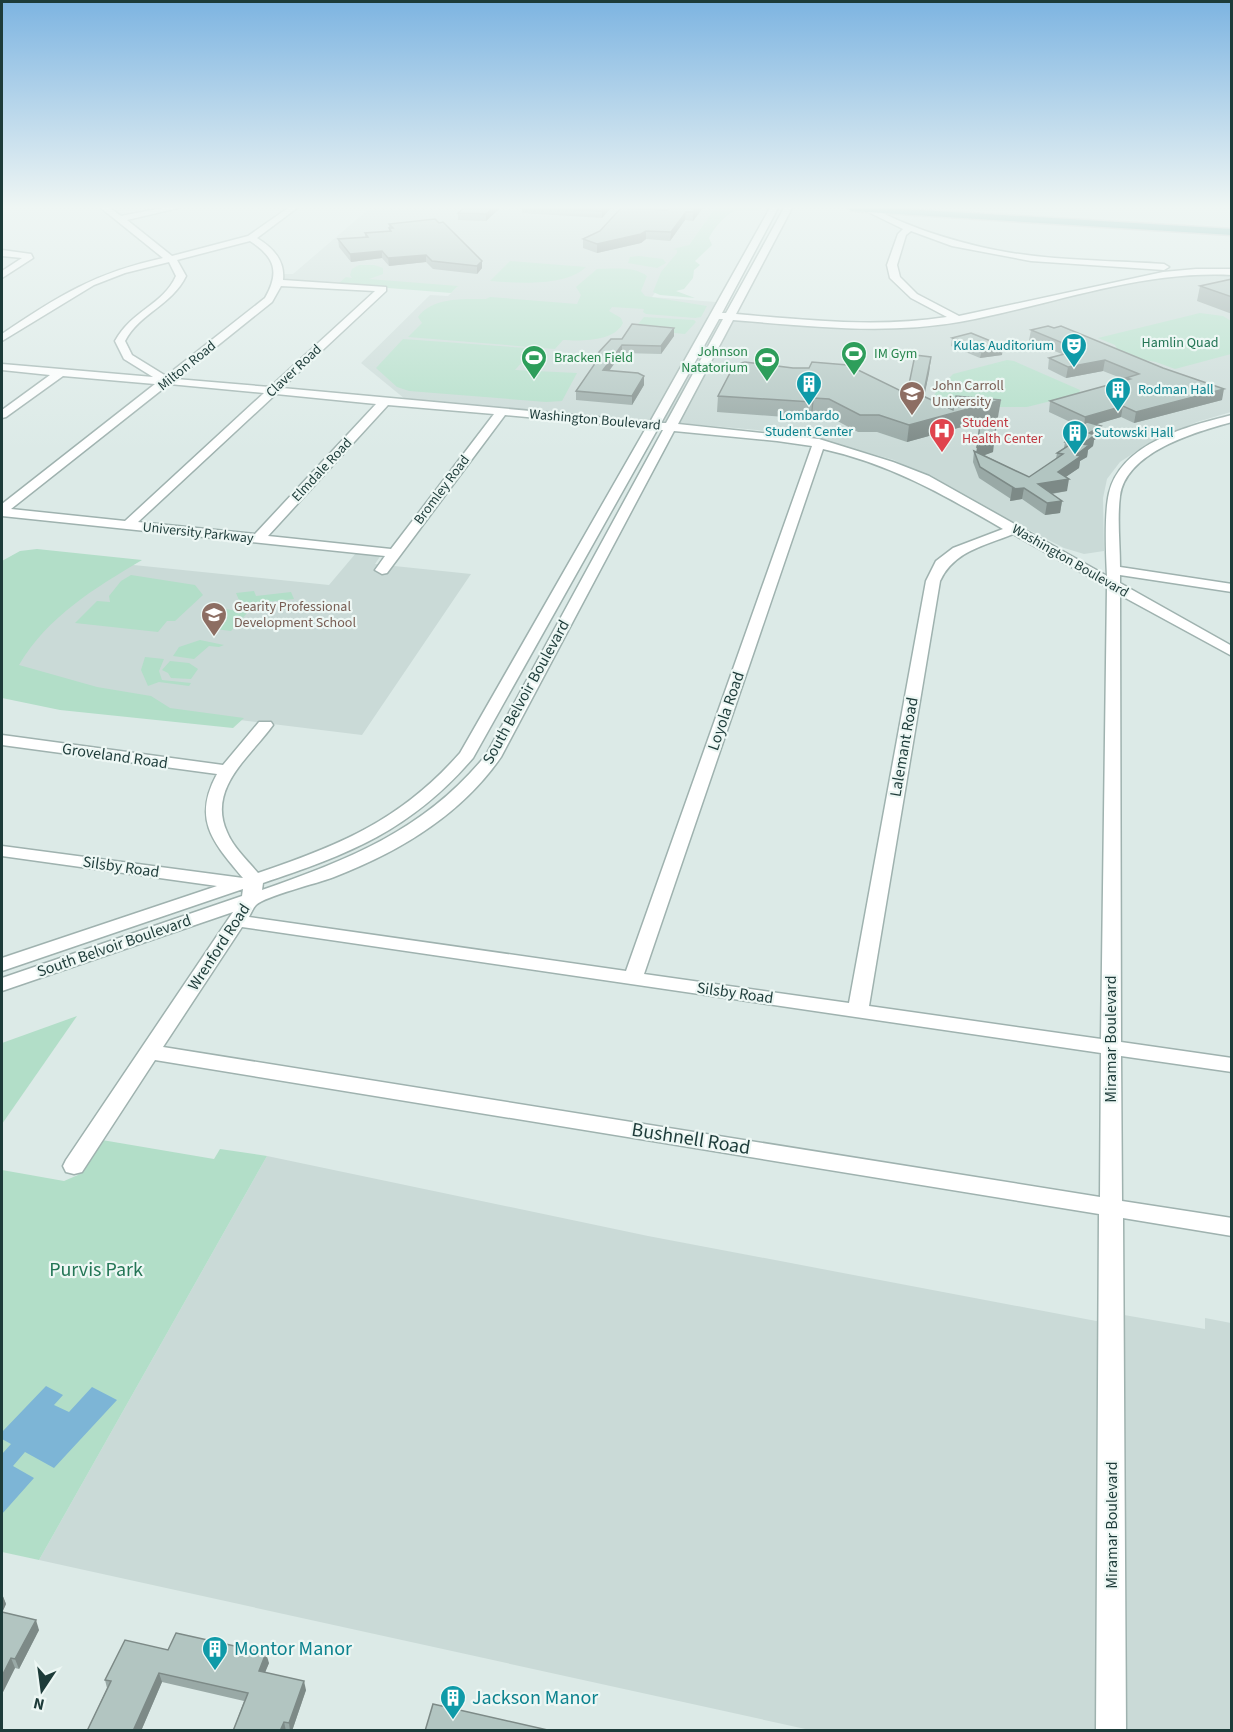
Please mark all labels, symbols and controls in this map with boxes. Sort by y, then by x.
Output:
theatre icon: Kulas Auditorium [1059,331,1089,369]
park label: Hamlin Quad [1142,333,1219,353]
street label: Milton Road [154,336,220,396]
place label: Kulas Auditorium [953,336,1054,356]
sports icon: IM Gym [839,339,869,377]
street label: Claver Road [262,340,326,402]
place label: Johnson Natatorium [681,342,748,378]
sports icon: Bracken Field [519,343,549,381]
place label: IM Gym [874,344,917,364]
sports icon: Johnson Natatorium [752,345,782,383]
place label: Bracken Field [554,348,633,368]
building icon: Lombardo Student Center [794,369,824,407]
building icon: Rodman Hall [1103,375,1133,413]
place label: John Carroll University [932,376,1004,412]
school or university icon: John Carroll University [897,379,927,417]
place label: Rodman Hall [1138,380,1214,400]
street label: Washington Boulevard [528,404,662,436]
place label: Lombardo Student Center [765,406,853,442]
place label: Student Health Center [962,413,1043,449]
hospital icon: Student Health Center [927,416,957,454]
building icon: Sutowski Hall [1060,418,1090,456]
place label: Sutowski Hall [1094,423,1174,443]
street label: Elmdale Road [287,434,357,506]
street label: Bromley Road [409,451,475,529]
street label: University Parkway [142,517,255,549]
street label: Washington Boulevard [1008,519,1132,603]
place label: Gearity Professional Development School [234,597,356,633]
school or university icon: Gearity Professional Development School [199,600,229,638]
street label: South Belvoir Boulevard [477,616,575,768]
street label: Loyola Road [702,669,750,753]
street label: Lalemant Road [884,695,924,799]
street label: Groveland Road [61,738,169,774]
street label: Silsby Road [81,851,161,883]
street label: Wrenford Road [183,899,255,995]
street label: South Belvoir Boulevard [34,909,194,983]
street label: Miramar Boulevard [1100,975,1122,1103]
street label: Silsby Road [695,977,775,1009]
street label: Bushnell Road [630,1116,752,1162]
park label: Purvis Park [49,1256,143,1284]
street label: Miramar Boulevard [1101,1461,1123,1589]
building icon: Montor Manor [200,1634,230,1672]
place label: Montor Manor [234,1635,352,1663]
north arrow [12,1660,72,1720]
building icon: Jackson Manor [438,1683,468,1721]
place label: Jackson Manor [472,1684,598,1712]
text: N [31,1692,47,1716]

